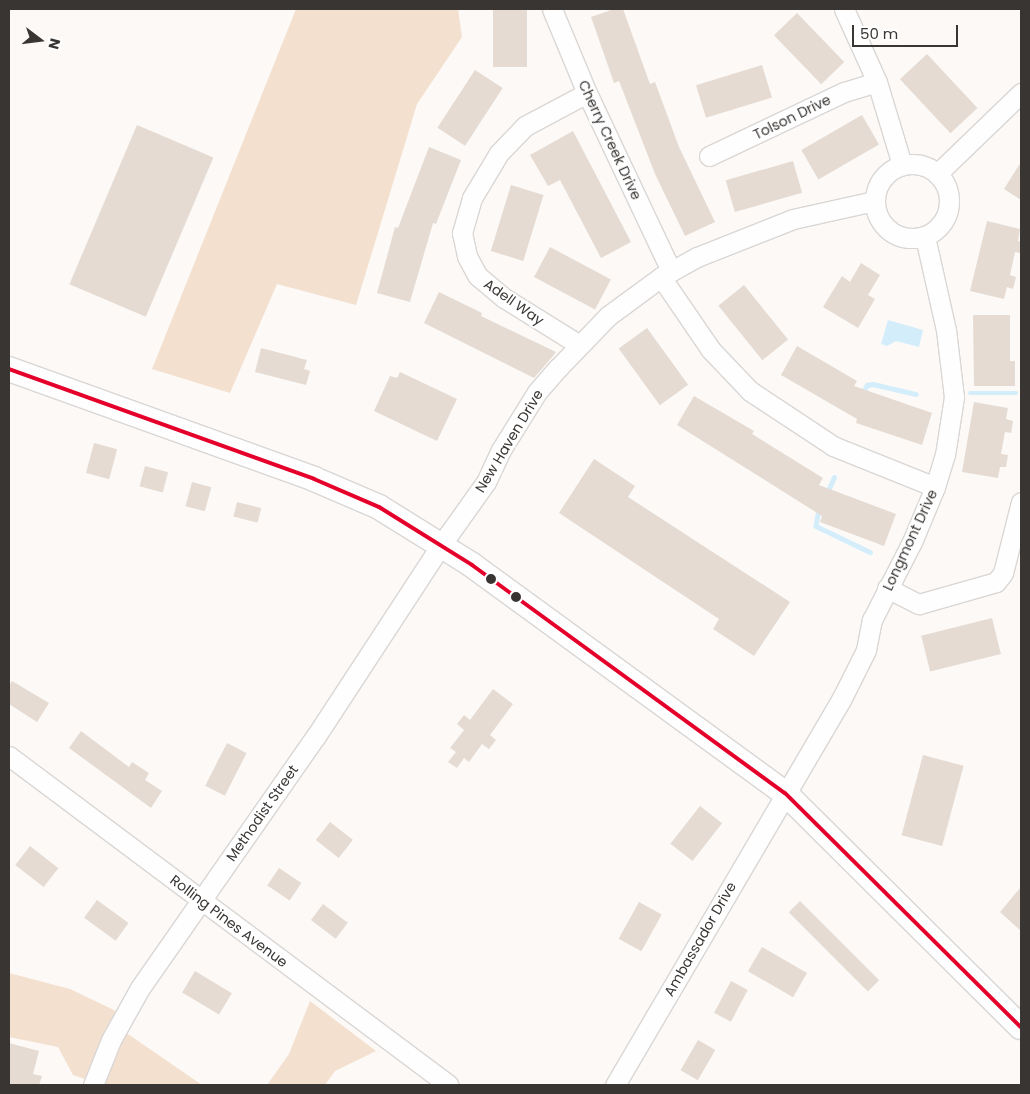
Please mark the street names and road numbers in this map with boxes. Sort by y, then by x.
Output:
street label: Cherry Creek Drive [575,78,645,202]
street label: Tolson Drive [751,91,833,143]
street label: Adell Way [481,275,547,329]
street label: New Haven Drive [472,386,546,496]
street label: Longmont Drive [879,487,941,593]
street label: Methodist Street [222,762,302,864]
street label: Rolling Pines Avenue [167,871,291,971]
street label: Ambassador Drive [660,879,740,999]

